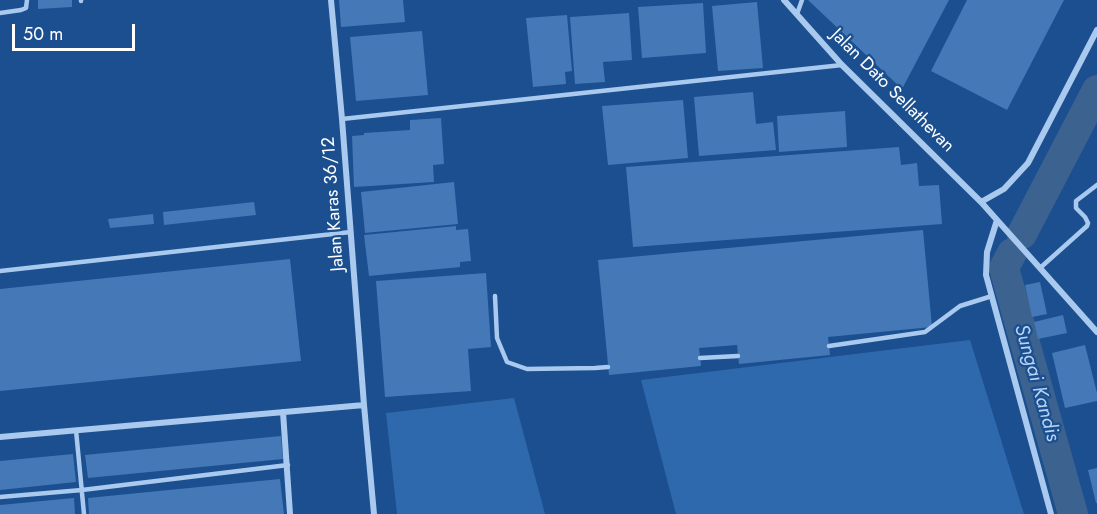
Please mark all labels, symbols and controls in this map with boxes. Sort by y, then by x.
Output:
scale bar [15,12,138,50]
text: 50 m [23,21,63,47]
street label: Jalan Dato Sellathevan [826,25,958,157]
street label: Jalan Karas 36/12 [319,136,349,272]
water label: Sungai Kandis [1008,322,1064,444]

